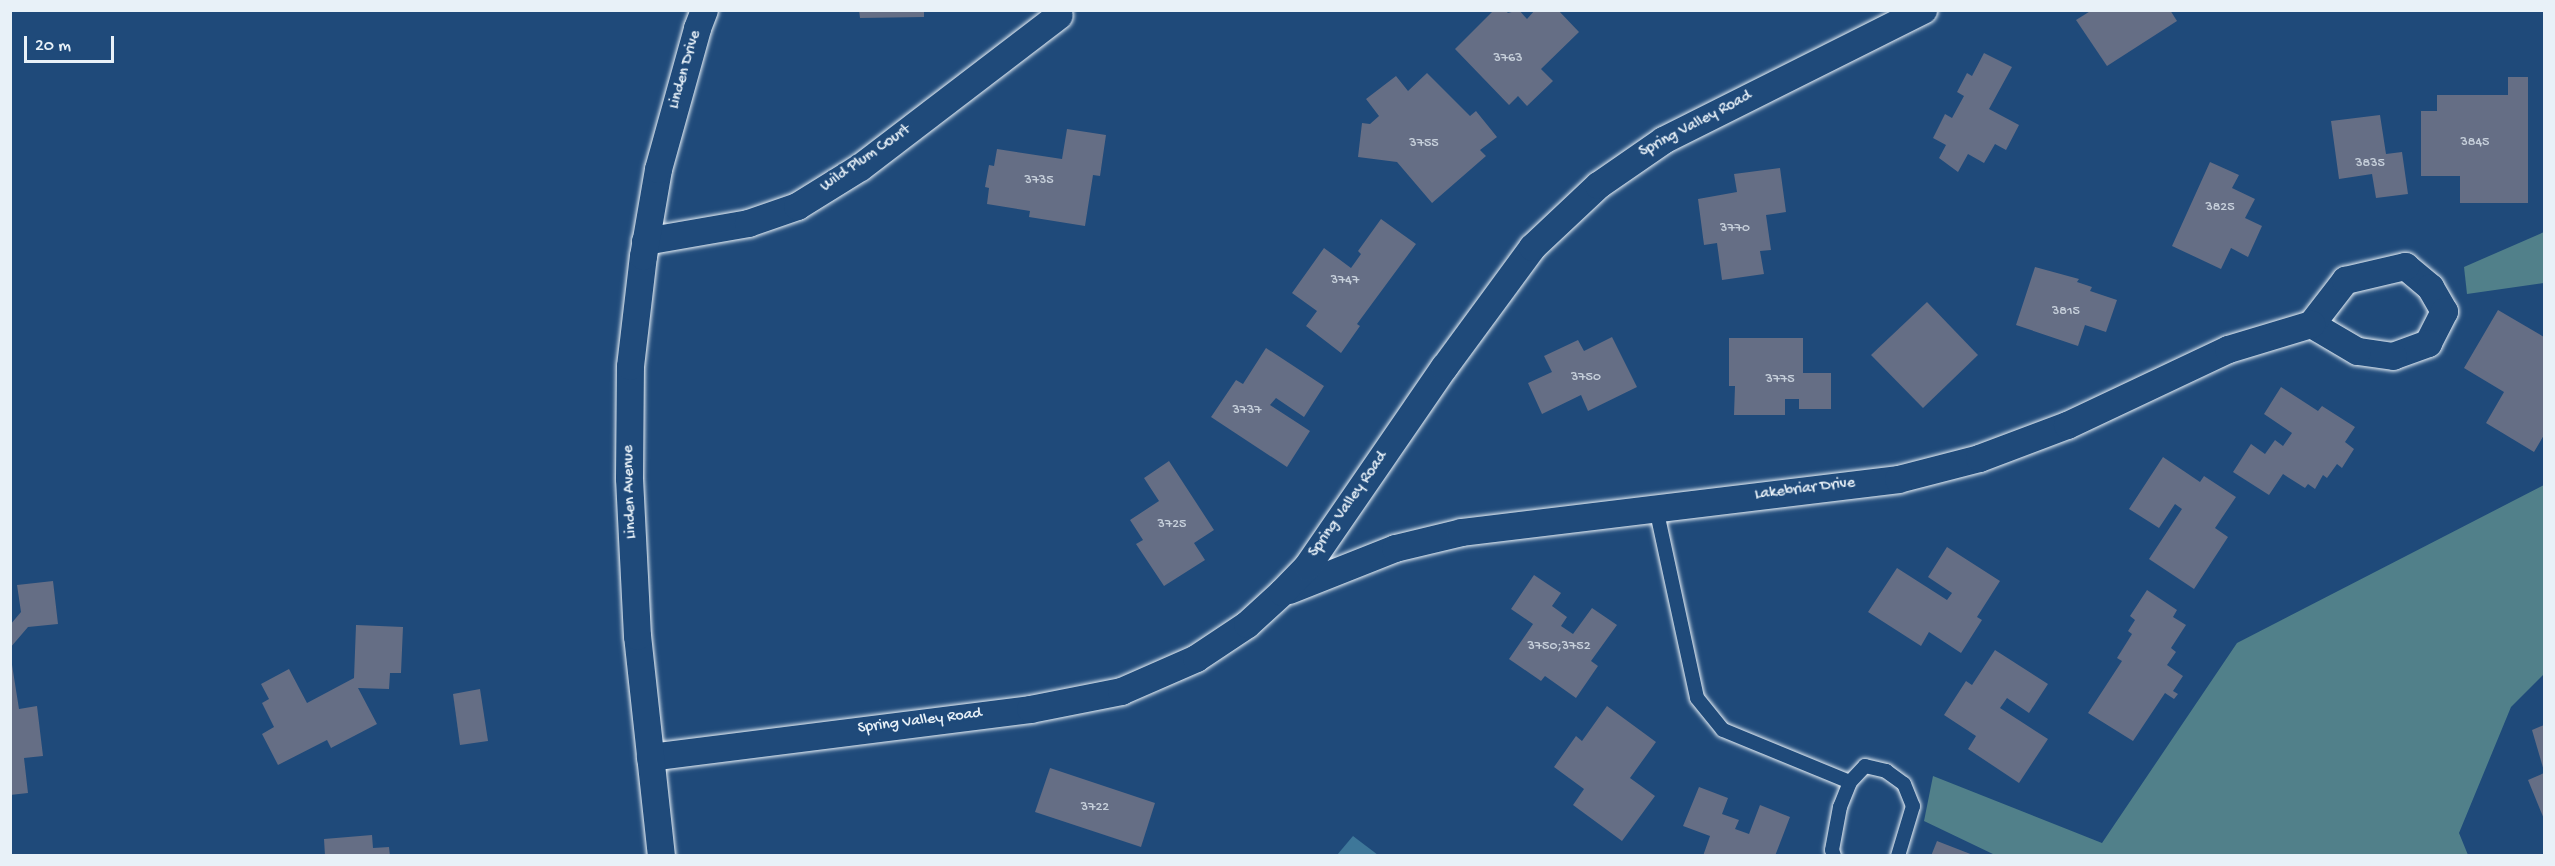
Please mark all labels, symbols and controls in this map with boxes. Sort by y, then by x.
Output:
scale bar [27,24,117,62]
street label: Linden Drive [666,29,706,111]
text: 20 m [35,36,71,57]
house number: 3763 [1494,51,1522,67]
street label: Spring Valley Road [1636,87,1756,163]
street label: Wild Plum Court [817,121,915,197]
house number: 3845 [2461,135,2489,151]
house number: 3755 [1409,136,1439,152]
house number: 3835 [2355,156,2385,172]
house number: 3735 [1024,173,1054,189]
house number: 3825 [2205,200,2235,216]
house number: 3770 [1720,221,1750,237]
house number: 3747 [1331,273,1359,289]
house number: 3815 [2052,304,2080,320]
house number: 3750 [1571,370,1601,386]
house number: 3775 [1765,372,1795,388]
house number: 3737 [1232,403,1262,419]
street label: Linden Avenue [620,445,642,539]
street label: Spring Valley Road [1305,448,1393,562]
street label: Lakebriar Drive [1754,474,1856,506]
house number: 3725 [1158,517,1186,533]
house number: 3750;3752 [1527,639,1591,655]
street label: Spring Valley Road [857,705,983,739]
house number: 3722 [1081,800,1109,816]

